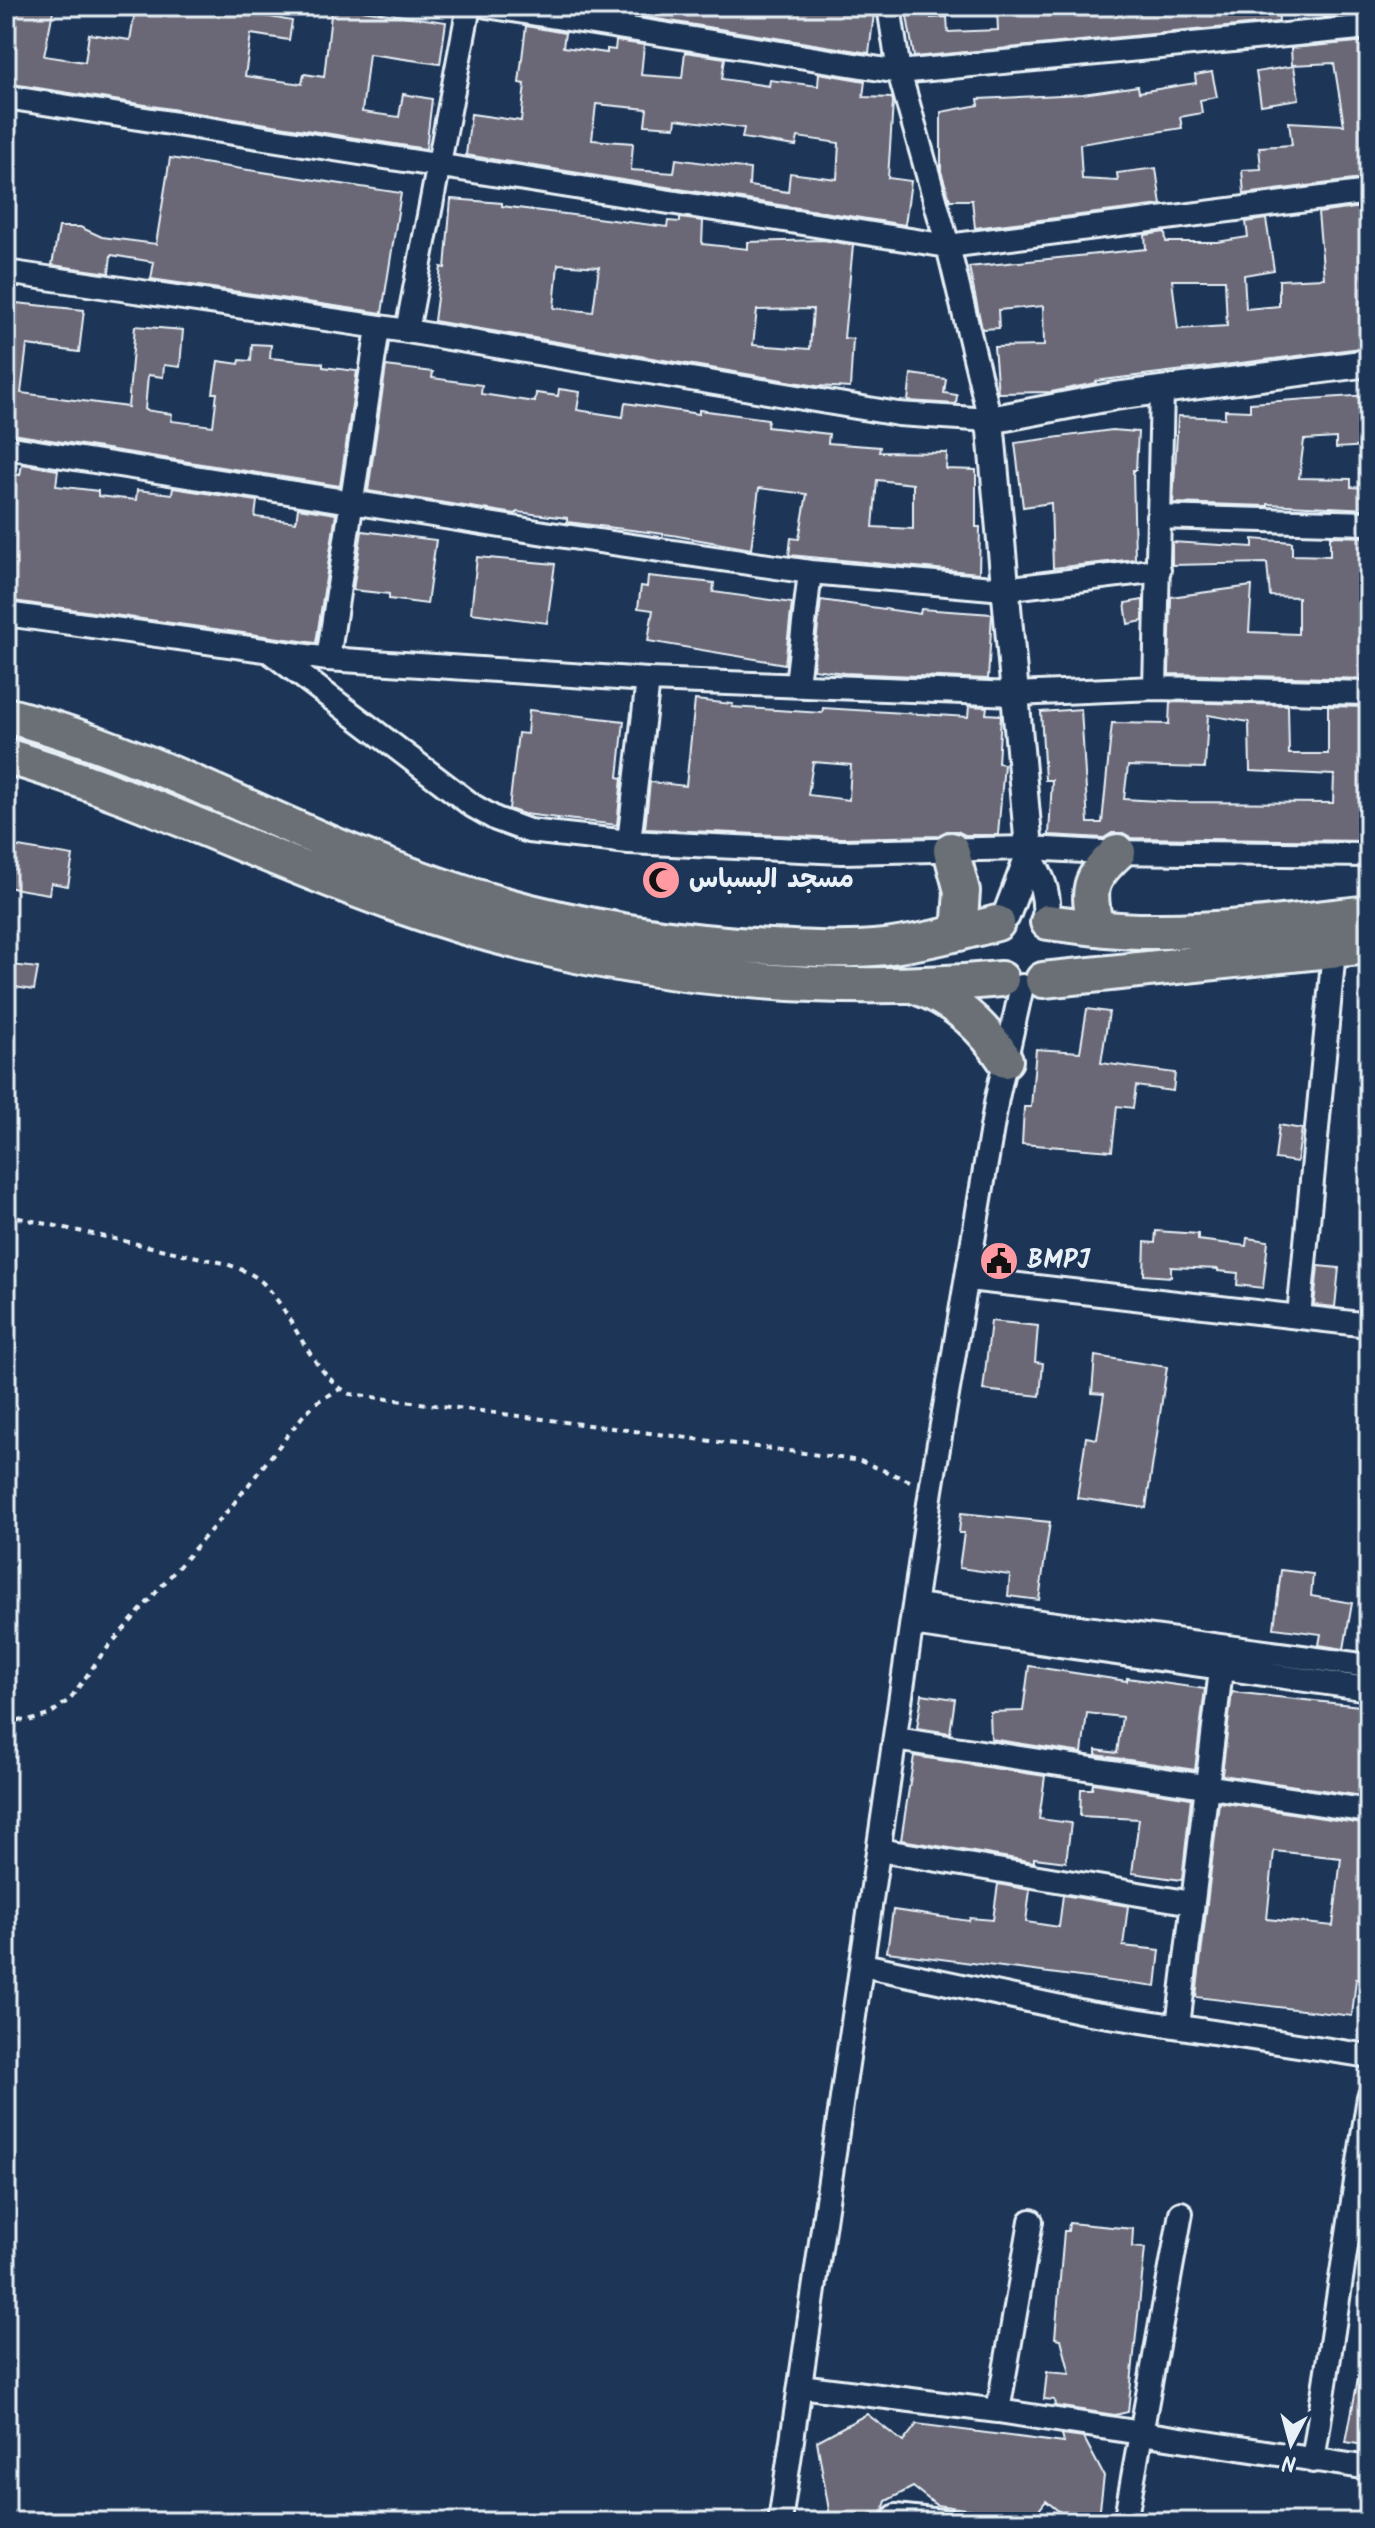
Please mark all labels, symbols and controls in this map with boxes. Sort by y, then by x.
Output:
mosque icon: مسجد البسباس [640,859,682,901]
place label: مسجد البسباس [689,859,854,901]
public building icon: BMPJ [978,1240,1020,1282]
place label: BMPJ [1027,1240,1091,1282]
north arrow [1251,2404,1331,2484]
text: N [1280,2443,1298,2480]

